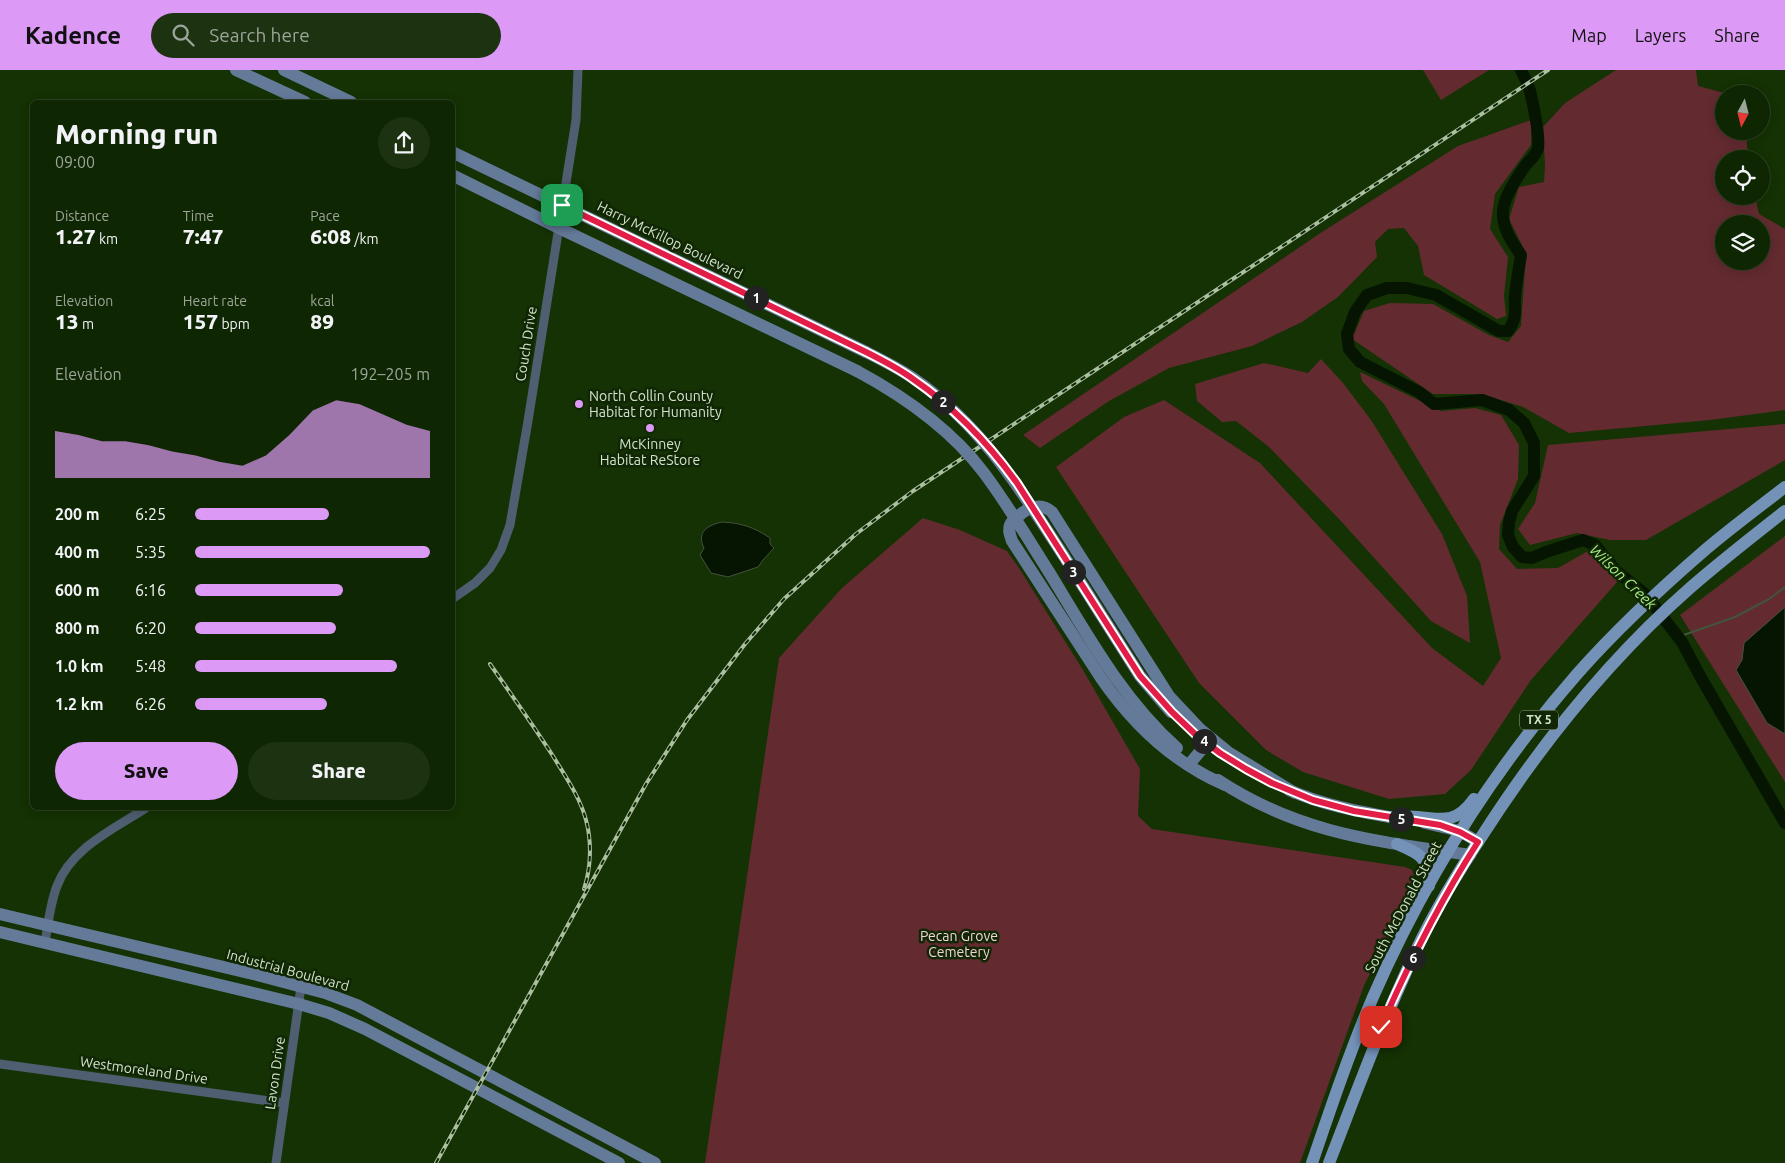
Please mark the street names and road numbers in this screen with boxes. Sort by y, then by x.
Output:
street label: Harry McKillop Boulevard [595,198,745,282]
street label: Couch Drive [512,305,540,383]
road number: TX 5 [1520,710,1558,730]
street label: South McDonald Street [1362,838,1445,975]
street label: Industrial Boulevard [225,946,351,994]
street label: Lavon Drive [262,1035,288,1111]
street label: Westmoreland Drive [79,1053,209,1087]

